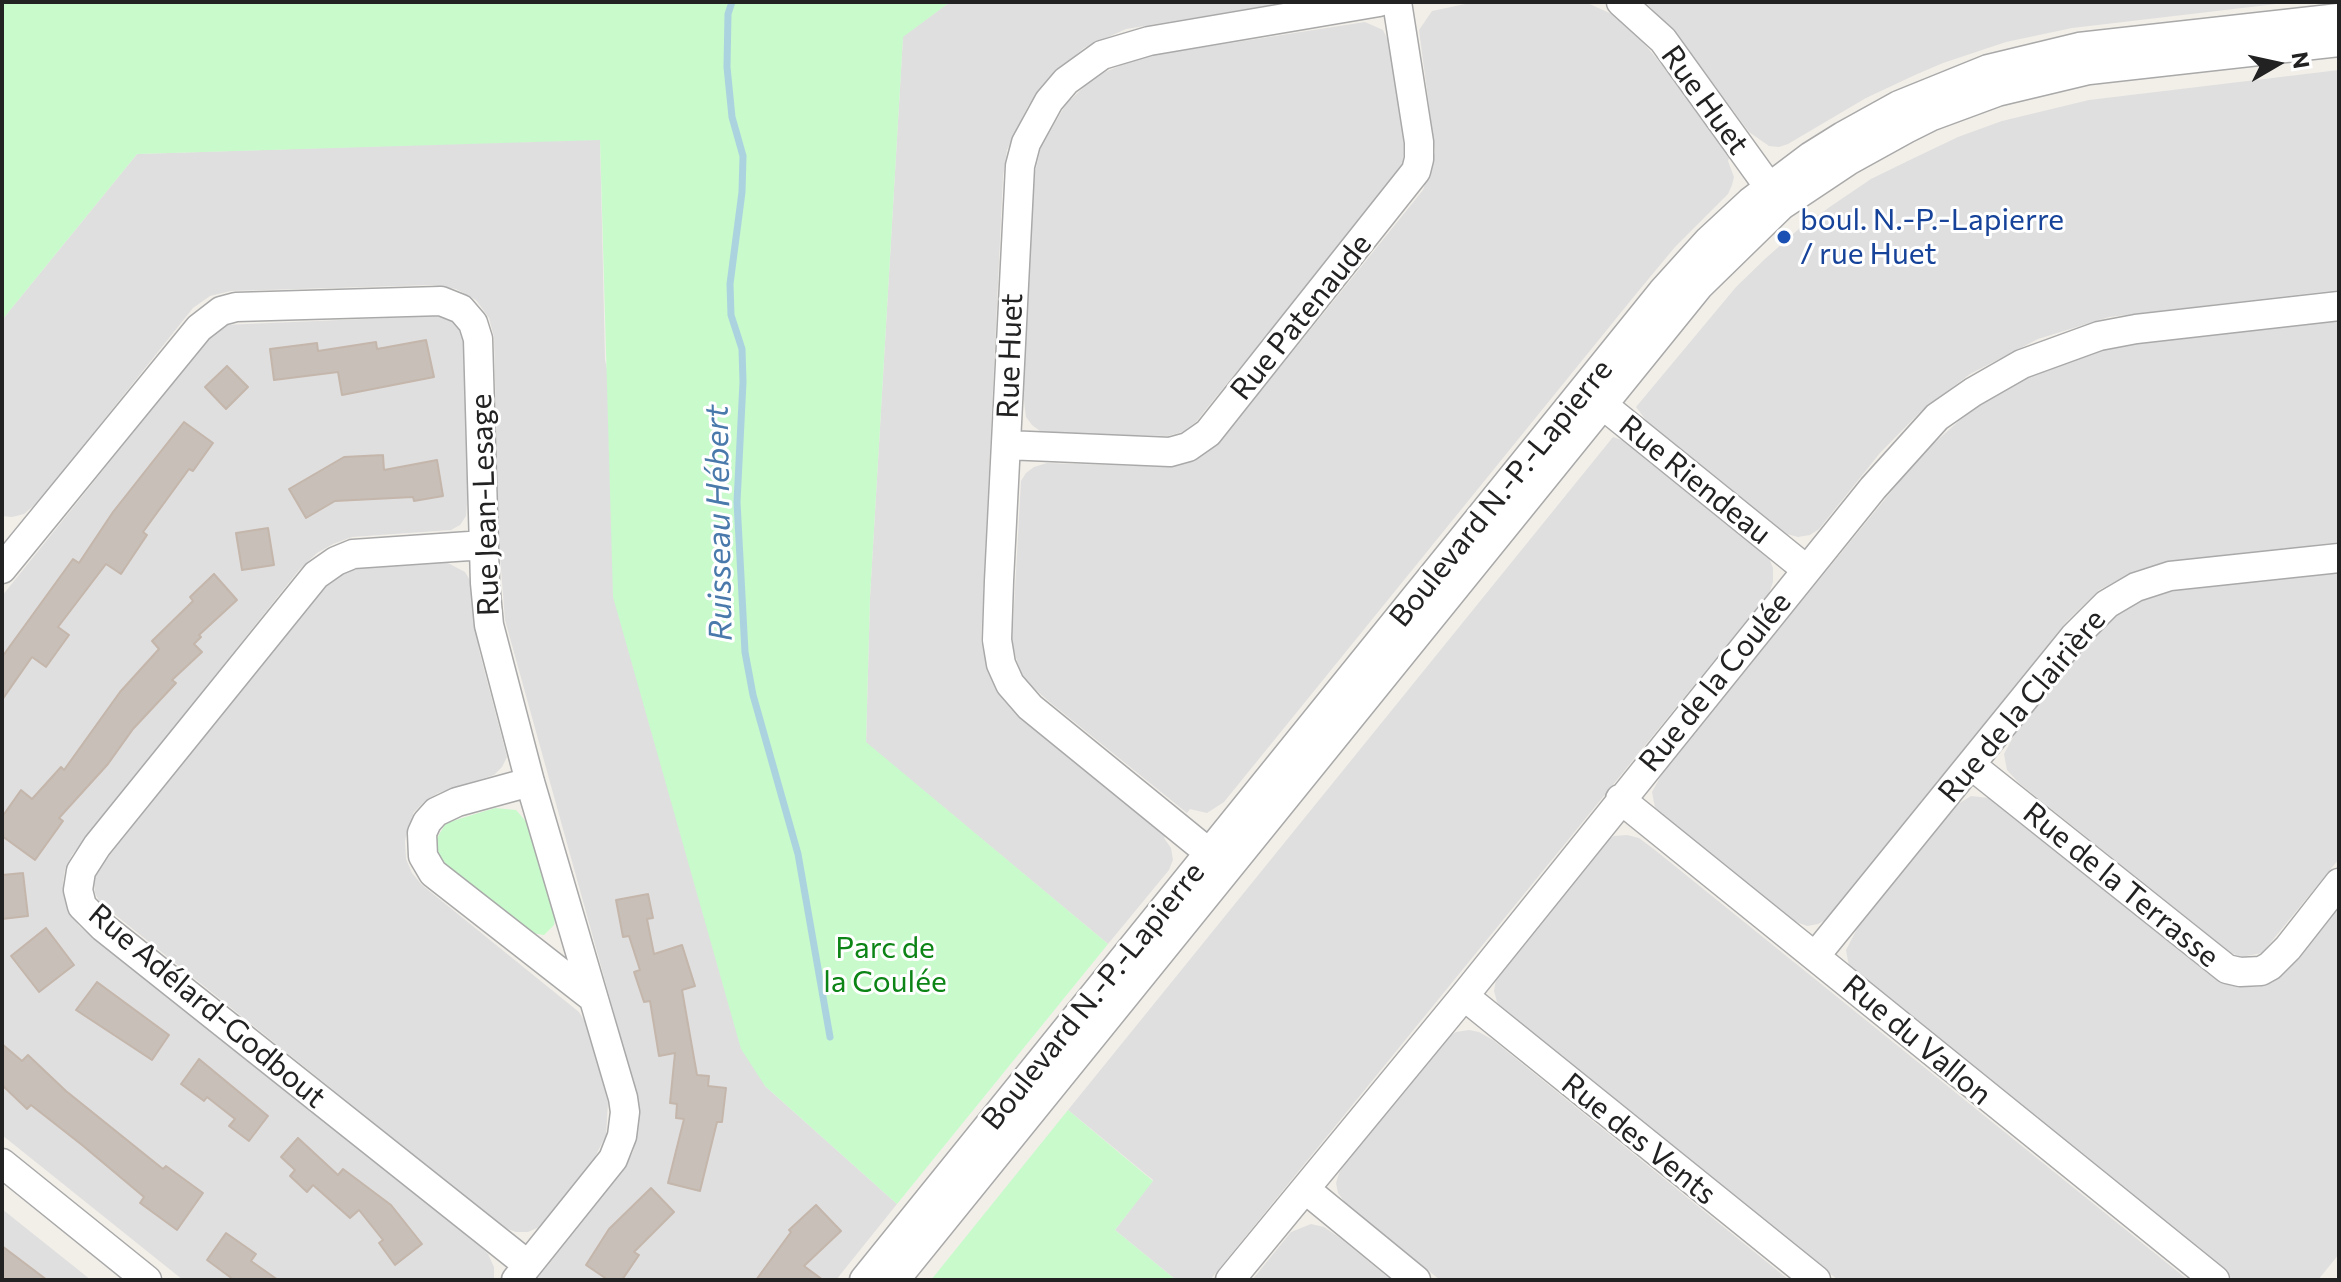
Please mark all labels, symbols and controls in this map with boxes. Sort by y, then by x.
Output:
north arrow [2237,24,2317,104]
street label: Rue Huet [1654,39,1756,161]
text: N [2287,50,2316,70]
place label: boul. N.-P.-Lapierre / rue Huet [1800,202,2064,272]
street label: Rue Patenaude [1223,227,1379,407]
marker: boul. N.-P.-Lapierre / rue Huet [1775,228,1793,246]
street label: Rue Huet [990,293,1030,419]
street label: Boulevard N.-P.-Lapierre [1382,352,1620,634]
street label: Rue Jean-Lesage [463,393,507,617]
water label: Ruisseau Hébert [698,404,740,642]
street label: Rue Riendeau [1612,408,1778,552]
street label: Rue de la Coulée [1632,585,1798,779]
street label: Rue de la Clairière [1931,602,2113,810]
street label: Rue de la Terrasse [2016,795,2226,975]
street label: Boulevard N.-P.-Lapierre [974,855,1212,1137]
street label: Rue Adélard-Godbout [81,896,333,1116]
park label: Parc de la Coulée [823,930,947,1000]
street label: Rue du Vallon [1835,967,1999,1113]
street label: Rue des Vents [1555,1066,1723,1212]

